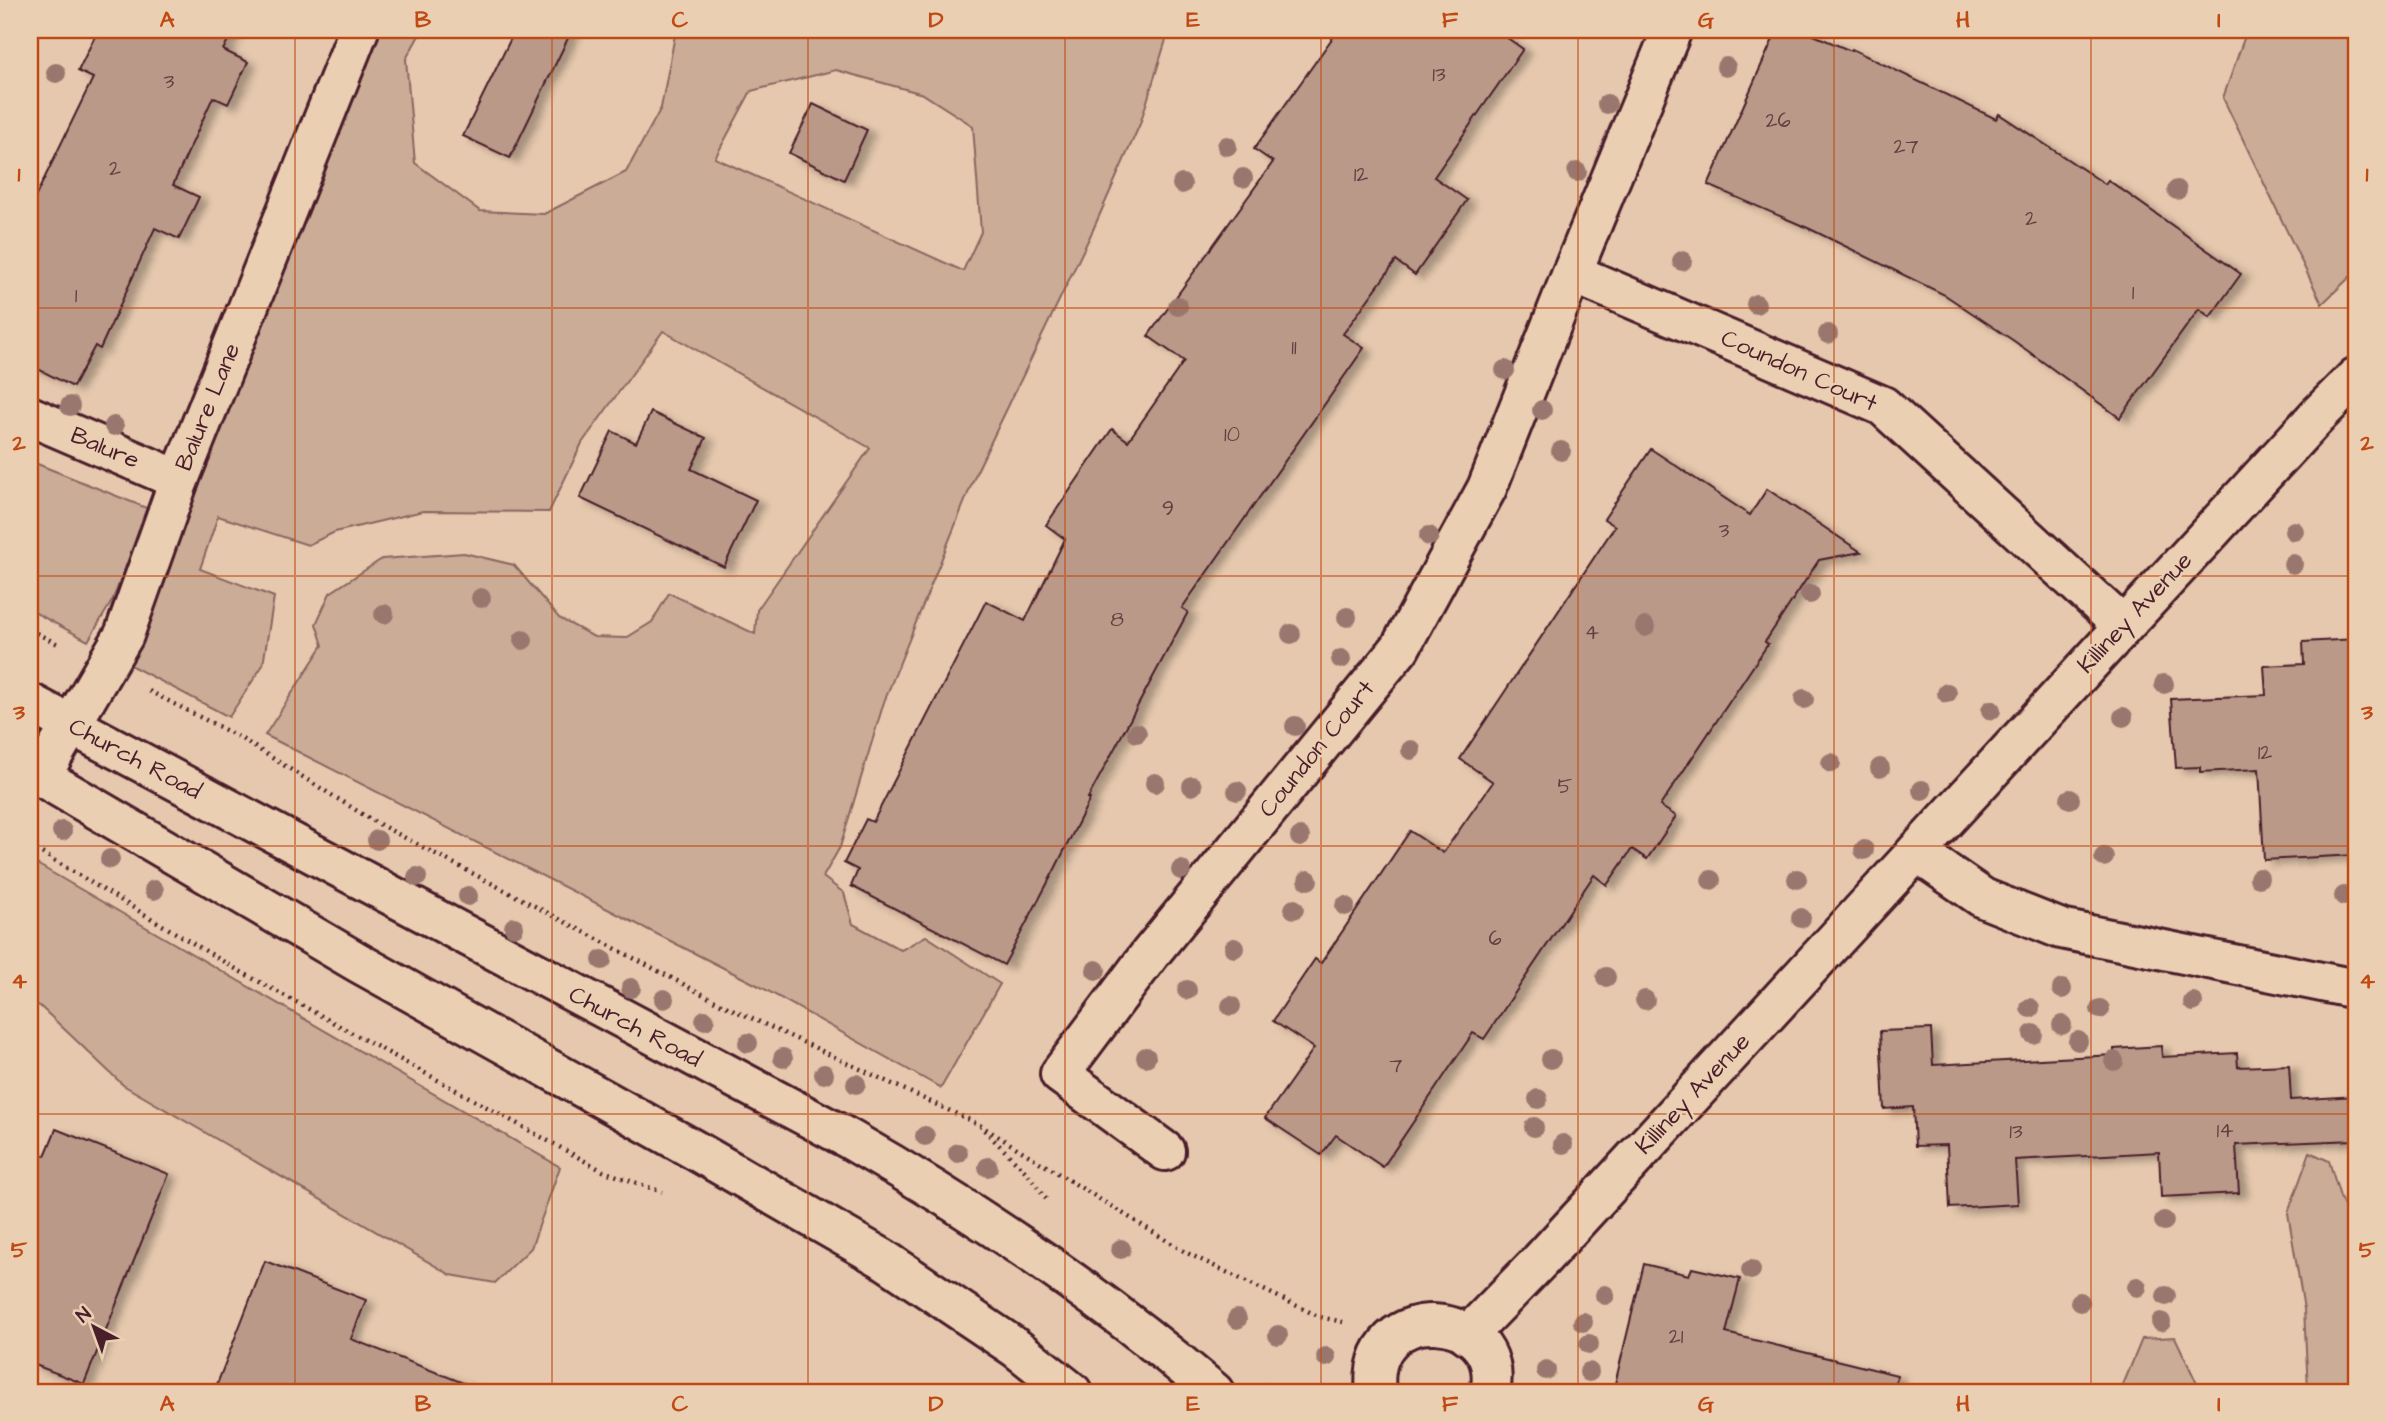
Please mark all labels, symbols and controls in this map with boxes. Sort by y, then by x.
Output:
text: A [160,4,175,36]
text: B [415,4,432,36]
text: C [672,4,689,36]
text: D [929,4,944,36]
text: E [1186,4,1200,36]
text: F [1442,4,1459,36]
text: G [1698,4,1714,36]
text: H [1956,4,1970,36]
text: I [2217,4,2221,36]
house number: 13 [1432,60,1446,89]
house number: 3 [164,67,175,96]
house number: 26 [1765,106,1791,135]
house number: 27 [1894,132,1919,161]
house number: 2 [109,154,121,183]
text: 1 [18,158,21,190]
text: 1 [2366,158,2369,190]
house number: 12 [1354,160,1368,189]
house number: 2 [2025,204,2037,233]
house number: 1 [2132,278,2135,307]
house number: 1 [75,281,78,310]
street label: Coundon Court [1715,321,1883,421]
house number: 11 [1291,333,1297,362]
street label: Balure Lane [167,338,249,476]
street label: Balure [65,418,145,478]
house number: 10 [1224,420,1240,449]
text: 2 [11,427,26,459]
text: 2 [2359,427,2374,459]
house number: 9 [1162,494,1174,523]
house number: 3 [1719,516,1730,545]
street label: Killiney Avenue [2070,545,2201,682]
house number: 8 [1110,605,1124,634]
house number: 4 [1585,618,1599,647]
street label: Coundon Court [1251,673,1383,825]
text: 3 [12,696,25,728]
text: 3 [2360,696,2373,728]
street label: Church Road [63,710,207,808]
house number: 12 [2258,738,2272,767]
house number: 5 [1558,772,1573,801]
house number: 6 [1488,924,1502,953]
text: 4 [11,965,27,997]
text: 4 [2359,965,2375,997]
street label: Church Road [563,978,707,1076]
street label: Killiney Avenue [1628,1026,1759,1163]
house number: 7 [1390,1051,1403,1080]
house number: 14 [2217,1116,2233,1145]
house number: 13 [2009,1117,2023,1146]
text: 5 [11,1234,28,1266]
text: 5 [2359,1234,2376,1266]
north arrow [60,1292,130,1362]
text: N [70,1301,97,1329]
house number: 21 [1669,1322,1684,1351]
text: A [160,1388,175,1420]
text: B [415,1388,432,1420]
text: C [672,1388,689,1420]
text: D [929,1388,944,1420]
text: E [1186,1388,1200,1420]
text: F [1442,1388,1459,1420]
text: G [1698,1388,1714,1420]
text: H [1956,1388,1970,1420]
text: I [2217,1388,2221,1420]

